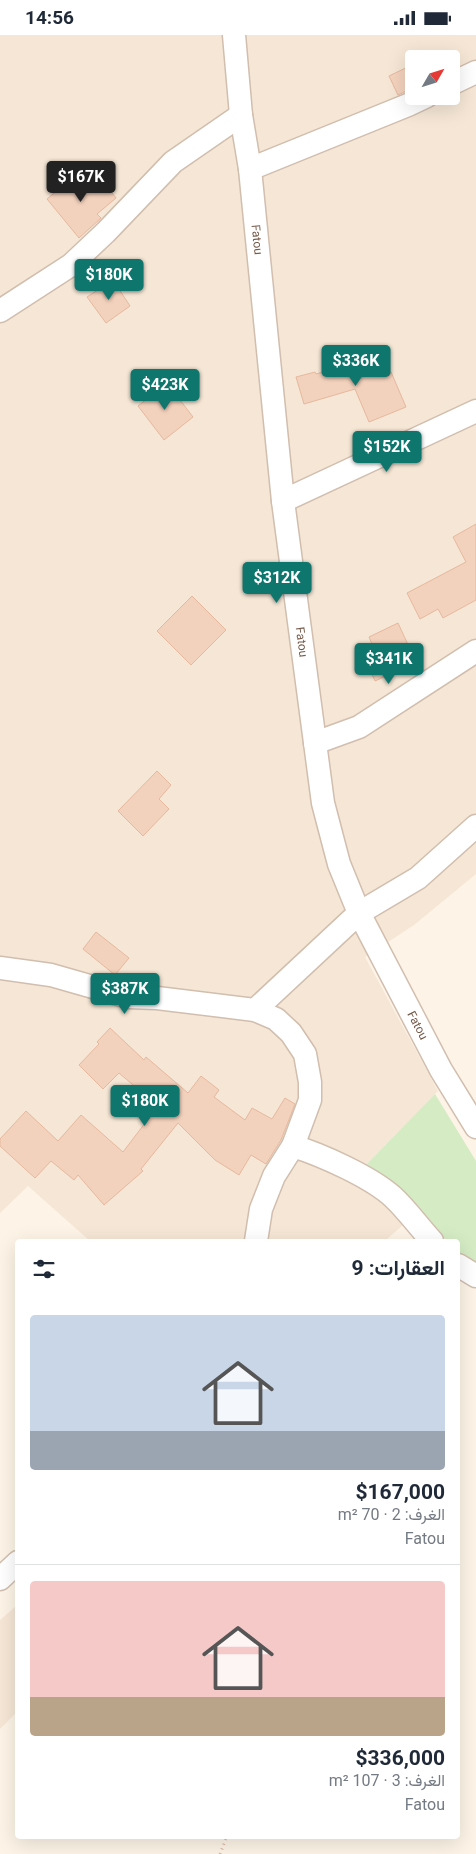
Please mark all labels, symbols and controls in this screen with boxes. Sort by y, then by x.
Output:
text: 14:56 [25,6,74,29]
north arrow [405,50,460,105]
map controls [405,50,460,105]
pin: $167K [46,161,116,203]
text: $167K [58,167,104,186]
street label: Fatou [249,224,265,255]
pin: $180K [74,259,144,301]
text: $180K [86,265,132,284]
pin: $336K [321,345,391,387]
text: $336K [333,351,379,370]
pin: $423K [130,369,200,411]
text: $423K [142,375,188,394]
pin: $152K [352,431,422,473]
text: $152K [364,437,410,456]
pin: $312K [242,561,312,604]
text: $312K [254,568,300,587]
street label: Fatou [293,626,311,658]
pin: $341K [354,643,424,685]
text: $341K [366,649,412,668]
pin: $387K [90,973,160,1015]
text: $387K [102,979,148,998]
street label: Fatou [404,1009,431,1042]
pin: $180K [110,1085,180,1127]
text: $180K [122,1091,168,1110]
icon: filters [30,1255,58,1283]
text: العقارات: 9 [351,1256,445,1280]
icon: home [193,1348,283,1438]
text: $167,000 [355,1480,445,1504]
text: الغرف: 2 · 70 m² [338,1505,445,1524]
text: Fatou [405,1529,445,1548]
icon: home [193,1613,283,1703]
text: $336,000 [355,1746,445,1770]
text: الغرف: 3 · 107 m² [329,1771,445,1790]
text: Fatou [405,1795,445,1814]

